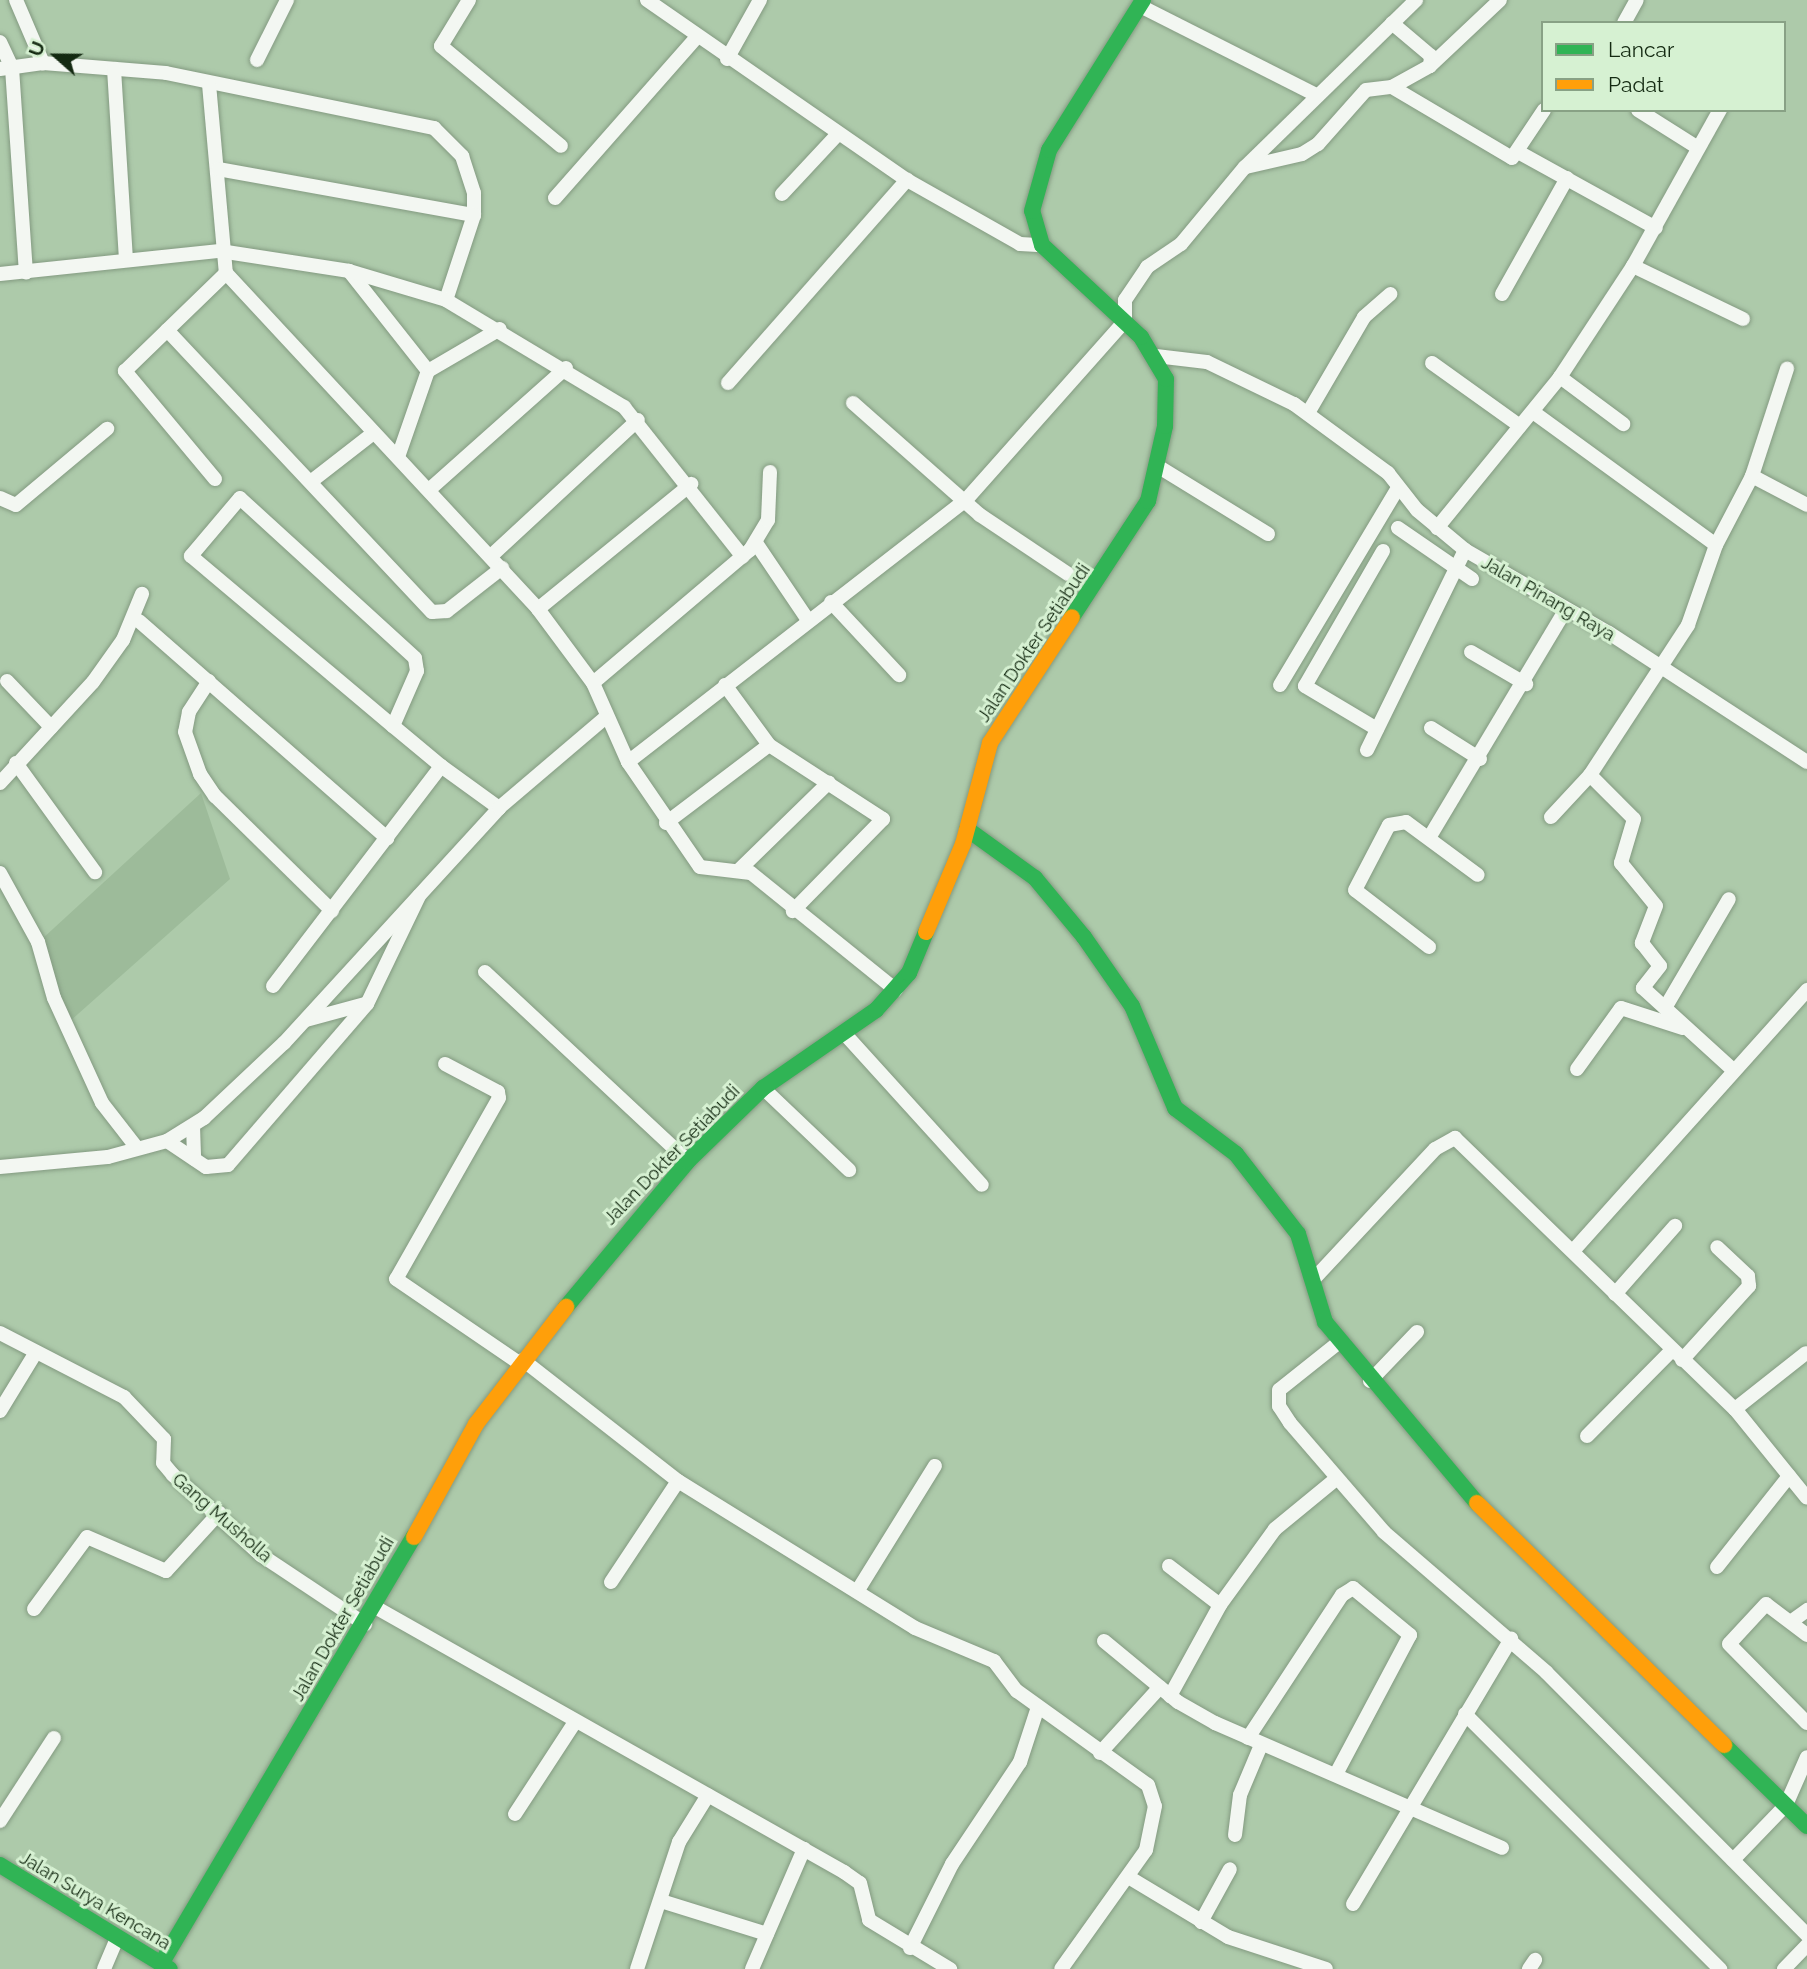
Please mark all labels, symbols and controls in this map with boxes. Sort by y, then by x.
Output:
north arrow [21,21,91,91]
legend [1541,21,1786,112]
text: Lancar [1608,37,1674,62]
text: U [24,38,49,59]
text: Padat [1608,72,1664,97]
street label: Jalan Pinang Raya [1478,552,1618,646]
street label: Jalan Dokter Setiabudi [973,560,1095,726]
street label: Jalan Dokter Setiabudi [599,1080,745,1230]
street label: Gang Musholla [168,1469,276,1567]
street label: Jalan Dokter Setiabudi [287,1533,399,1705]
street label: Jalan Surya Kencana [16,1847,174,1955]

